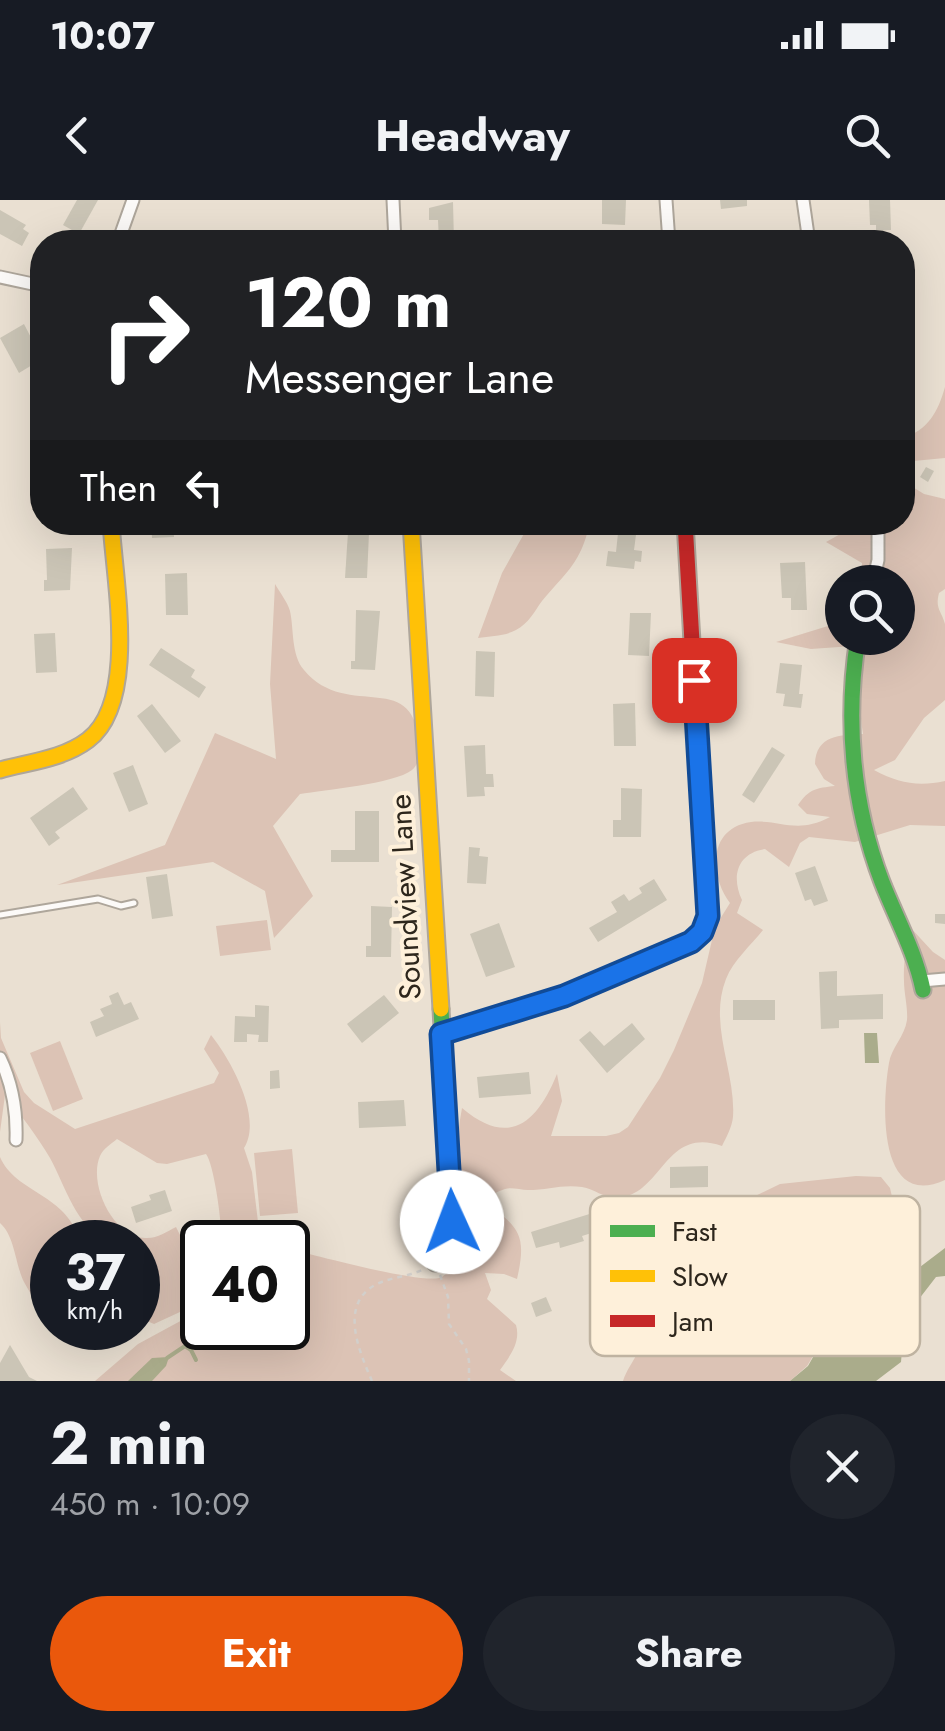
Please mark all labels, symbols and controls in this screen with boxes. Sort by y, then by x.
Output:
text: 10:07 [50,8,155,63]
text: Headway [375,103,570,168]
icon: back [50,108,105,163]
icon: search [840,108,895,163]
text: 120 m [245,252,451,353]
icon: right [80,270,210,400]
text: Messenger Lane [245,345,554,410]
text: Then [80,460,157,515]
icon: left [177,460,232,515]
map controls [825,565,915,655]
button: search [825,565,915,655]
pin [652,638,737,723]
icon: arrive [667,653,722,708]
street label: Soundview Lane [378,793,432,1001]
position arrow [400,1170,504,1274]
legend [590,1196,920,1356]
text: Fast [672,1211,717,1252]
speed limit sign: 40 [180,1220,310,1350]
text: 37 [65,1236,125,1309]
text: Slow [672,1256,728,1297]
text: km/h [67,1292,123,1328]
text: Jam [668,1301,714,1342]
text: 2 min [50,1400,208,1487]
button: close [790,1414,895,1519]
text: 450 m · 10:09 [50,1481,250,1527]
button: Exit [50,1596,463,1711]
button: Share [483,1596,895,1711]

